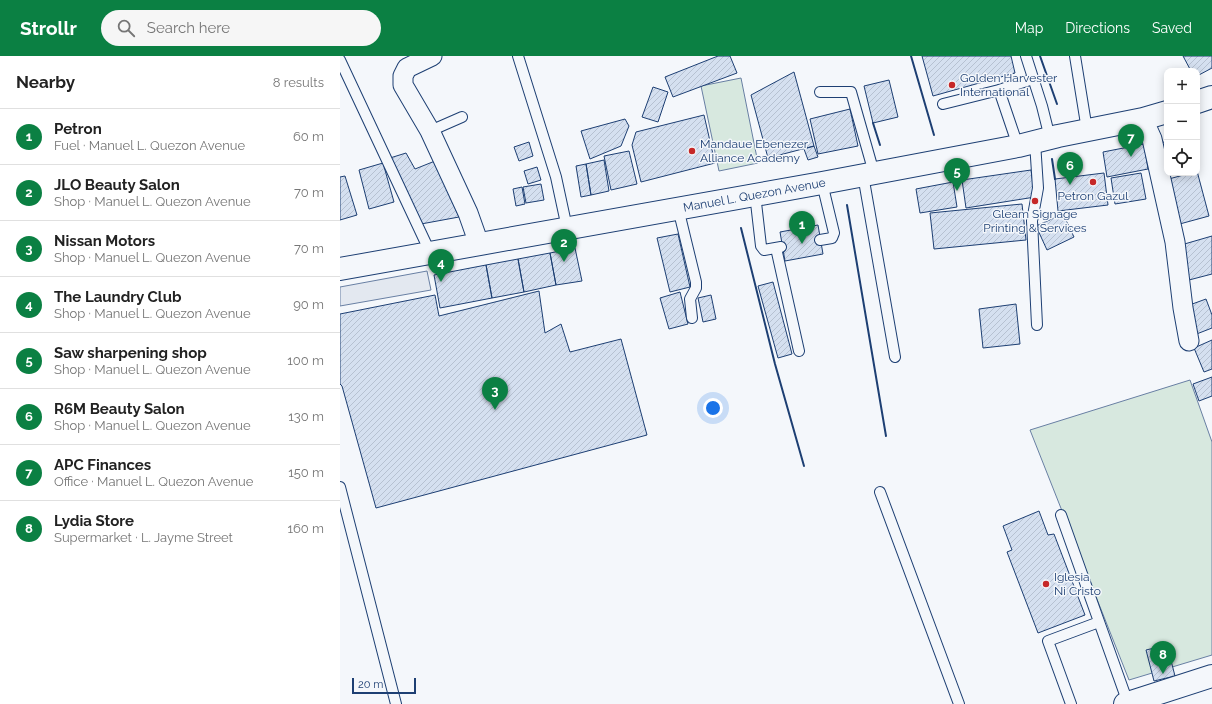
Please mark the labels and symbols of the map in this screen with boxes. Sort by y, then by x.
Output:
place label: Golden Harvester International [960,71,1058,99]
marker: Golden Harvester International [947,80,957,90]
pin: 7 [1118,124,1144,157]
place label: Mandaue Ebenezer Alliance Academy [700,137,809,165]
marker: Mandaue Ebenezer Alliance Academy [687,146,697,156]
pin: 6 [1057,152,1083,185]
pin: 5 [944,158,970,191]
street label: Manuel L. Quezon Avenue [682,175,827,215]
marker: Petron Gazul [1088,177,1098,187]
place label: Petron Gazul [1058,189,1129,203]
marker: Gleam Signage Printing & Services [1030,196,1040,206]
place label: Gleam Signage Printing & Services [983,207,1087,235]
pin: 1 [789,211,815,244]
pin: 2 [551,229,577,262]
pin: 4 [428,249,454,282]
pin: 3 [482,377,508,410]
your location [703,398,723,418]
place label: Iglesia Ni Cristo [1054,570,1101,598]
marker: Iglesia Ni Cristo [1041,579,1051,589]
pin: 8 [1150,641,1176,674]
scale bar [352,676,416,695]

